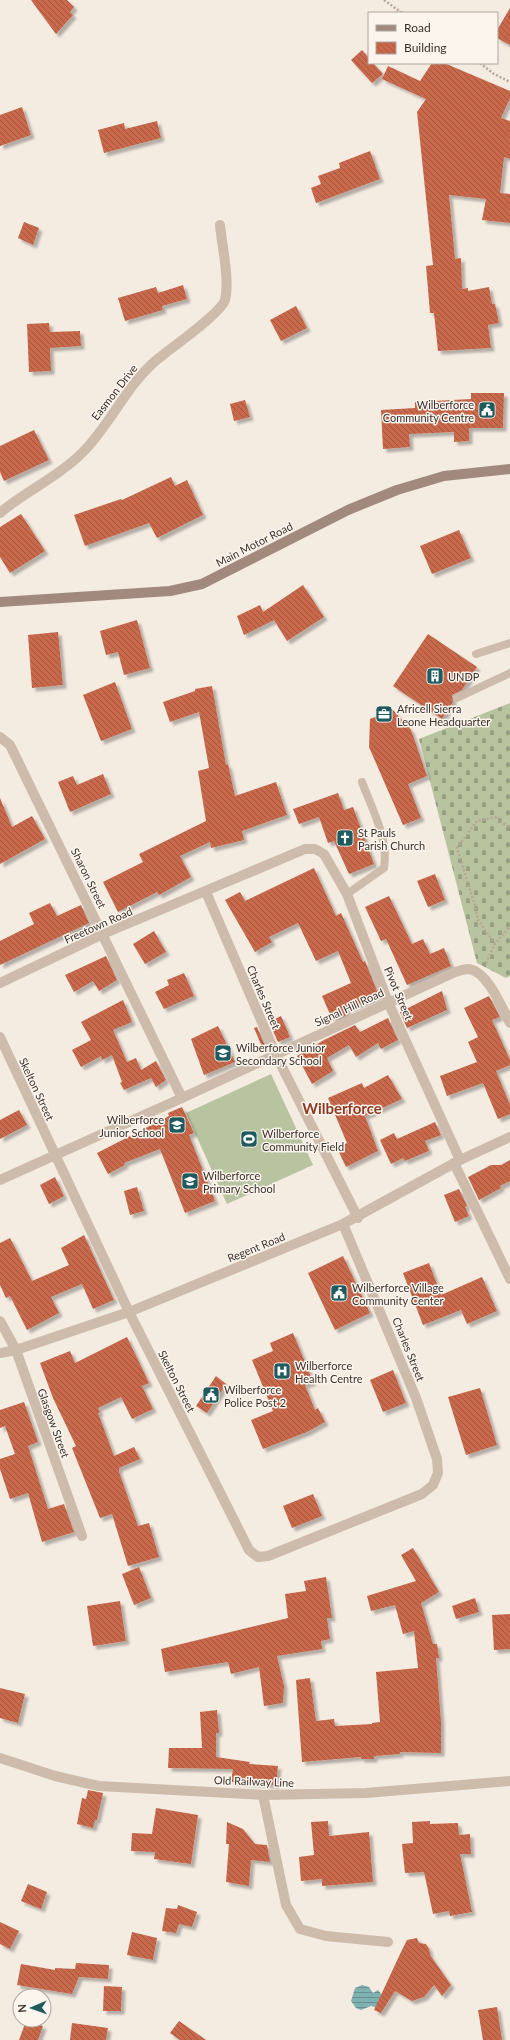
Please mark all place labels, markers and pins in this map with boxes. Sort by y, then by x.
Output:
place label: Wilberforce Community Centre [383,398,474,424]
public building icon: Wilberforce Community Centre [477,400,497,420]
building icon: UNDP [425,666,445,686]
place label: UNDP [448,670,480,683]
place label: Africell Sierra Leone Headquarter [397,702,490,728]
office icon: Africell Sierra Leone Headquarter [374,704,394,724]
place label: St Pauls Parish Church [358,826,425,852]
church icon: St Pauls Parish Church [335,828,355,848]
place label: Wilberforce Junior Secondary School [236,1041,325,1067]
school or university icon: Wilberforce Junior Secondary School [213,1043,233,1063]
place label: Wilberforce Junior School [99,1113,164,1139]
school or university icon: Wilberforce Junior School [167,1115,187,1135]
place label: Wilberforce Community Field [262,1127,344,1153]
sports icon: Wilberforce Community Field [239,1129,259,1149]
place label: Wilberforce Primary School [203,1169,275,1195]
school or university icon: Wilberforce Primary School [180,1171,200,1191]
place label: Wilberforce Village Community Center [352,1281,444,1307]
public building icon: Wilberforce Village Community Center [329,1283,349,1303]
place label: Wilberforce Health Centre [295,1359,363,1385]
hospital icon: Wilberforce Health Centre [272,1361,292,1381]
place label: Wilberforce Police Post 2 [224,1383,286,1409]
public building icon: Wilberforce Police Post 2 [201,1385,221,1405]

